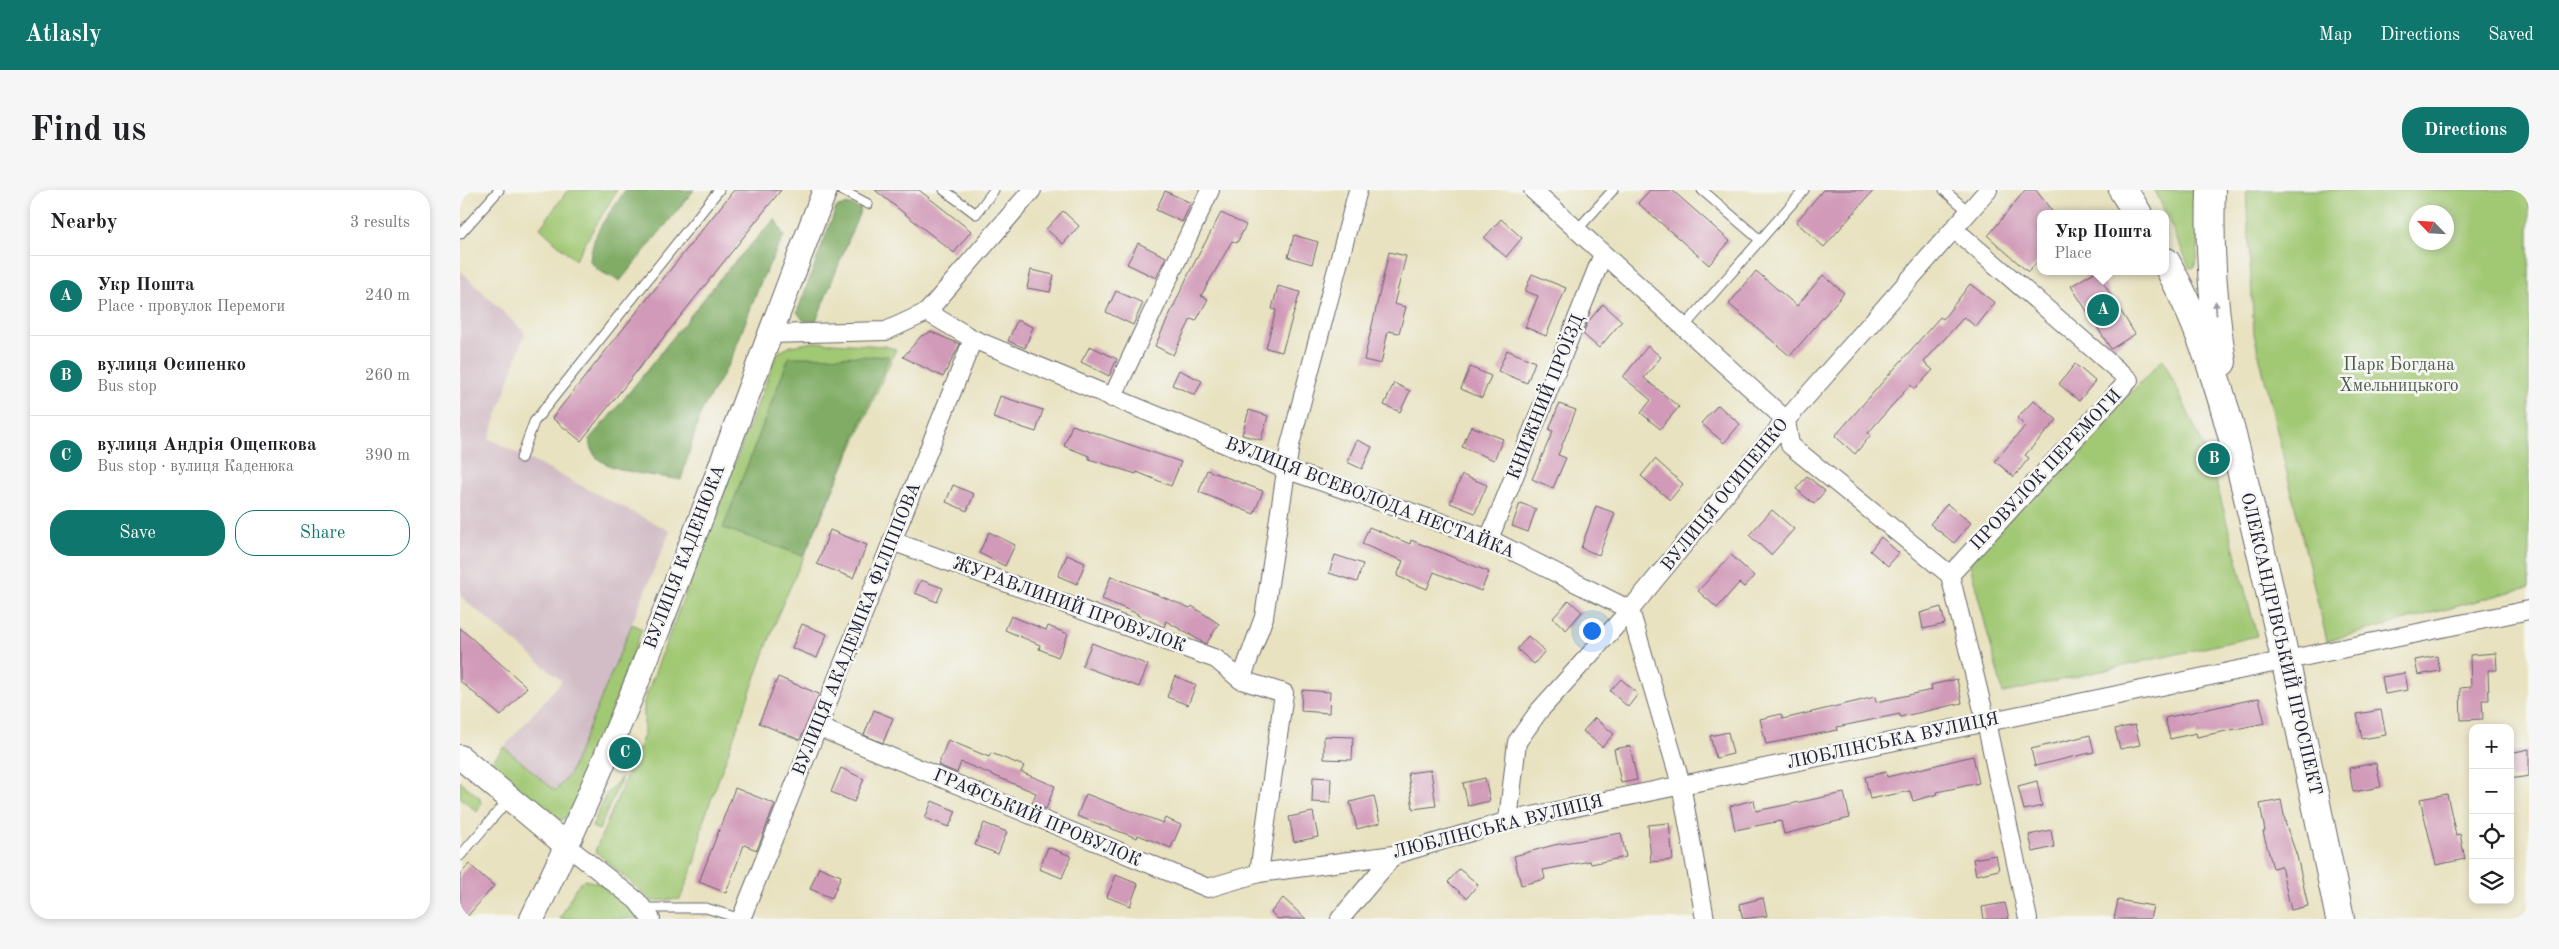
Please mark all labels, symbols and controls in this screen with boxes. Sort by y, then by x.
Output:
text: Atlasly [25,23,102,47]
text: Map [2319,26,2352,44]
text: Directions [2380,26,2460,44]
text: Saved [2488,26,2534,44]
button: Directions [2402,107,2529,153]
text: Find us [30,113,146,148]
north arrow [2409,205,2454,250]
popup [2037,210,2169,275]
text: Nearby [50,212,118,233]
text: 3 results [350,215,410,231]
text: Укр Пошта [2054,223,2152,242]
text: Place [2054,246,2092,262]
text: Укр Пошта [97,276,195,295]
text: A [60,288,72,304]
text: 240 m [365,288,410,304]
pin: A [2087,291,2119,329]
text: Place · провулок Перемоги [97,299,285,315]
one-way arrow [2211,299,2219,315]
street label: КНИЖНИЙ ПРОЇЗД [1501,310,1587,482]
text: вулиця Осипенко [97,356,246,375]
park label: Парк Богдана Хмельницького [2339,356,2459,395]
text: B [60,368,72,384]
text: 260 m [365,368,410,384]
text: Bus stop [97,379,157,395]
street label: ПРОВУЛОК ПЕРЕМОГИ [1967,386,2125,554]
street label: ВУЛИЦЯ ОСИПЕНКО [1658,416,1792,574]
street label: ВУЛИЦЯ ВСЕВОЛОДА НЕСТАЙКА [1223,431,1519,562]
text: вулиця Андрія Ощепкова [97,436,317,455]
pin: B [2198,440,2230,478]
text: C [61,448,71,464]
text: 390 m [365,448,410,464]
text: Bus stop · вулиця Каденюка [97,459,294,475]
street label: ВУЛИЦЯ КАДЕНЮКА [642,462,729,652]
street label: ВУЛИЦЯ АКАДЕМІКА ФІЛІППОВА [790,480,924,778]
street label: ОЛЕКСАНДРІВСЬКИЙ ПРОСПЕКТ [2237,490,2329,797]
button: Save [50,510,225,556]
button: Share [235,510,410,556]
street label: ЖУРАВЛИНИЙ ПРОВУЛОК [950,551,1189,656]
your location [1579,618,1605,644]
street label: ЛЮБЛІНСЬКА ВУЛИЦЯ [1785,710,2001,772]
map controls [2469,724,2514,904]
button: + [2469,724,2514,769]
pin: C [609,734,641,772]
street label: ГРАФСЬКИЙ ПРОВУЛОК [931,762,1145,870]
button: − [2469,769,2514,814]
street label: ЛЮБЛІНСЬКА ВУЛИЦЯ [1391,792,1605,862]
button: locate [2469,814,2514,859]
button: layers [2469,859,2514,904]

